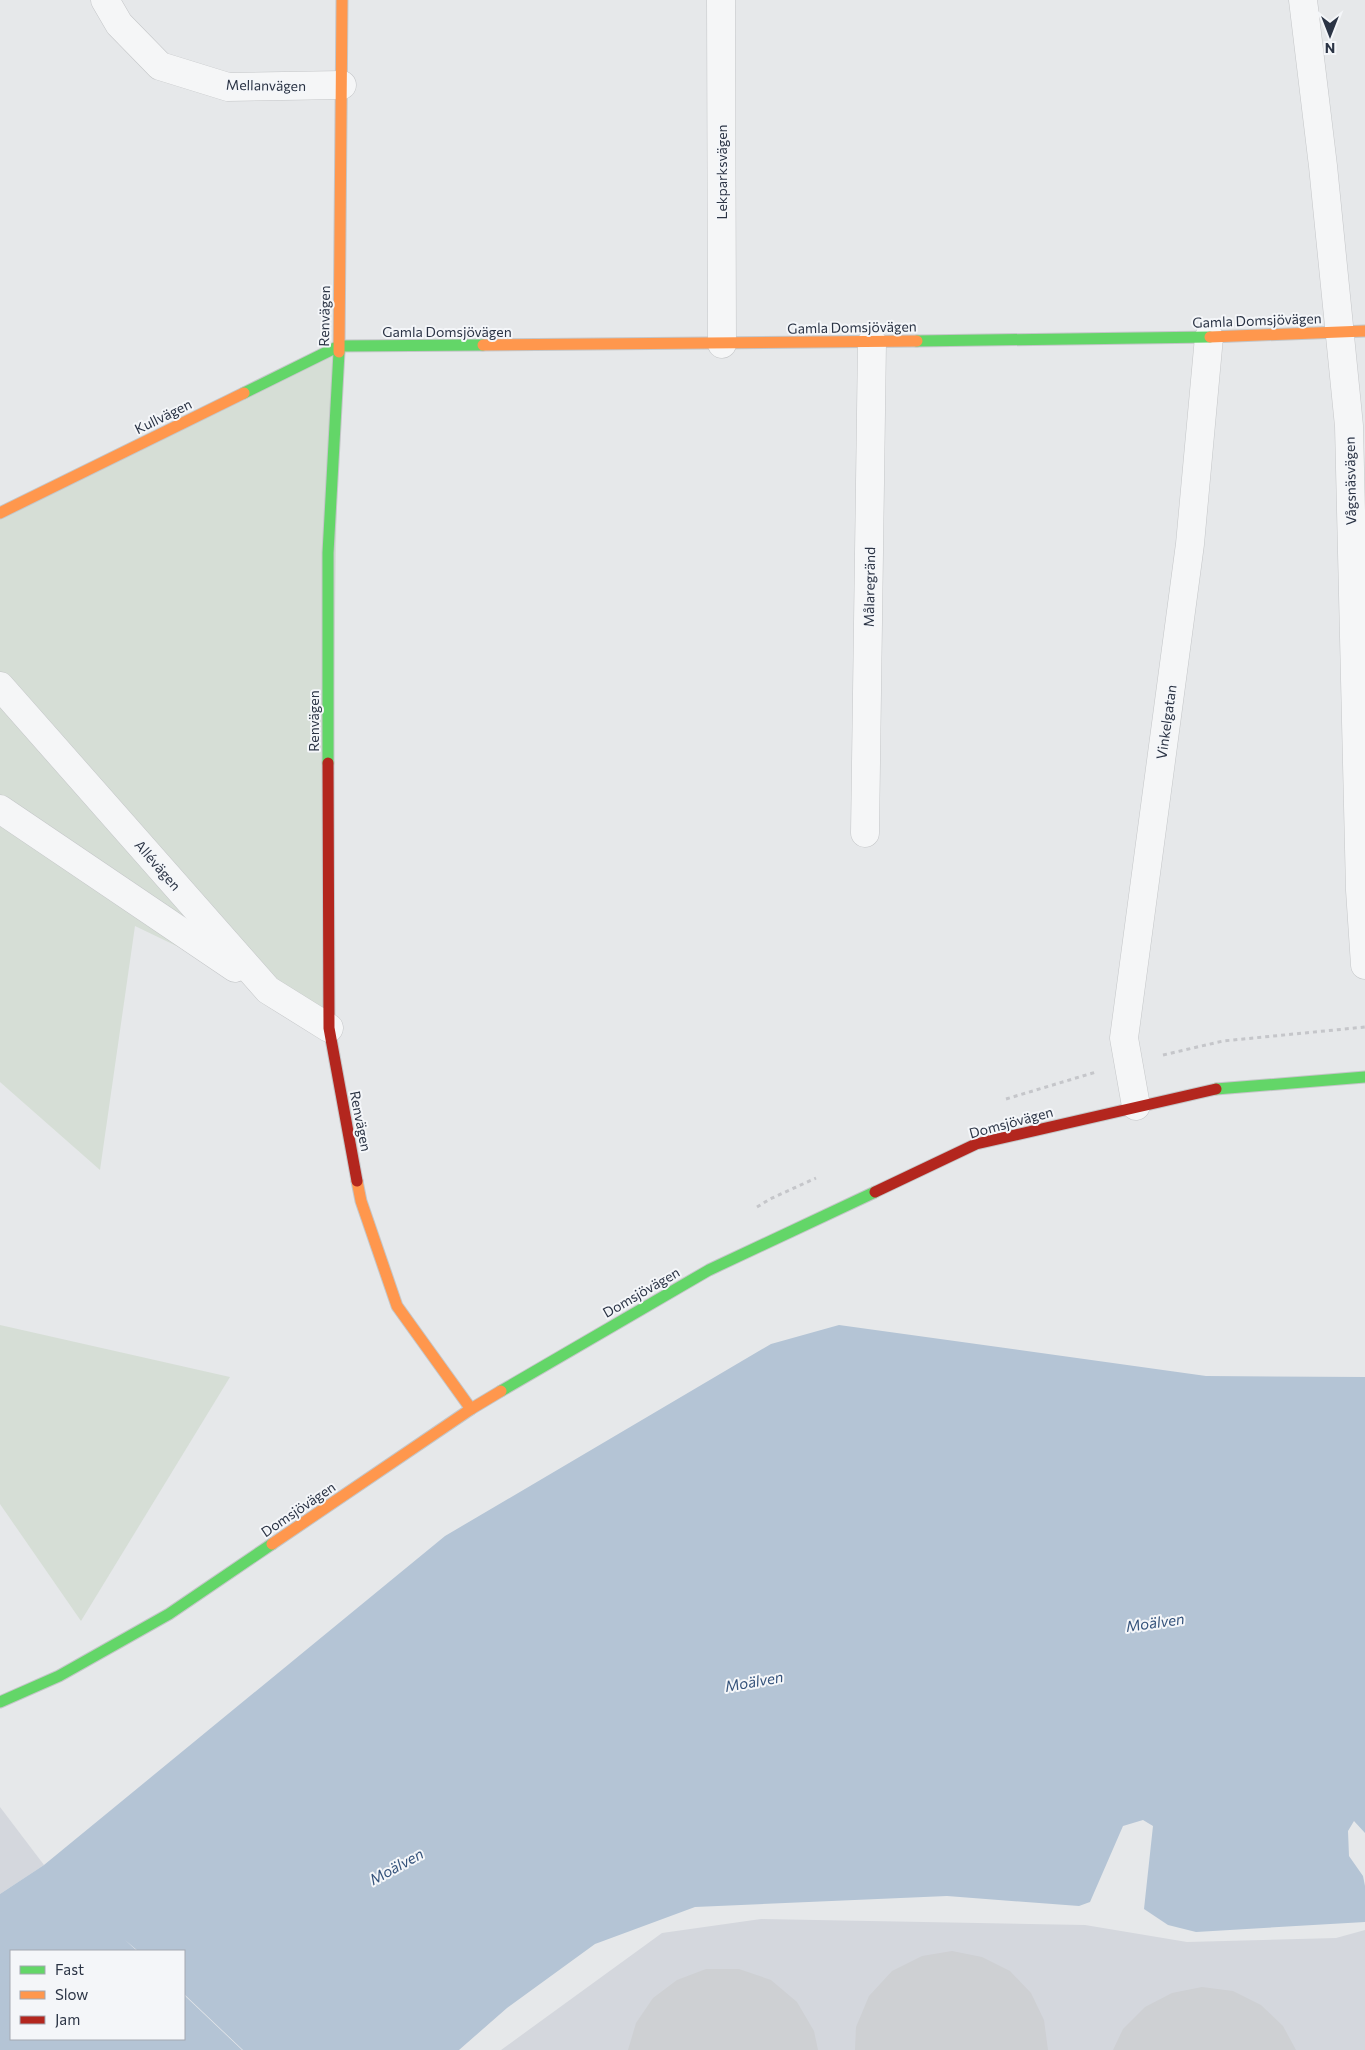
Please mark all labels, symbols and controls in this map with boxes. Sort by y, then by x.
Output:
north arrow [1305,10,1355,60]
text: N [1325,40,1335,57]
street label: Mellanvägen [226,76,306,94]
street label: Lekparksvägen [713,124,730,220]
street label: Renvägen [315,285,333,347]
street label: Gamla Domsjövägen [1192,309,1322,331]
street label: Gamla Domsjövägen [787,317,917,337]
street label: Gamla Domsjövägen [382,323,512,340]
street label: Kullvägen [132,395,194,437]
street label: Vågsnäsvägen [1341,436,1359,526]
street label: Målaregränd [860,547,878,627]
street label: Vinkelgatan [1152,684,1180,760]
street label: Renvägen [305,690,322,752]
street label: Allévägen [132,836,184,894]
street label: Renvägen [347,1089,375,1153]
street label: Domsjövägen [967,1103,1055,1141]
street label: Domsjövägen [599,1263,683,1321]
street label: Domsjövägen [258,1478,338,1540]
water label: Moälven [1125,1609,1185,1635]
water label: Moälven [723,1667,785,1695]
water label: Moälven [366,1844,426,1888]
legend [10,1950,185,2040]
text: Fast [55,1960,84,1978]
text: Slow [55,1985,88,2003]
text: Jam [55,2010,80,2028]

